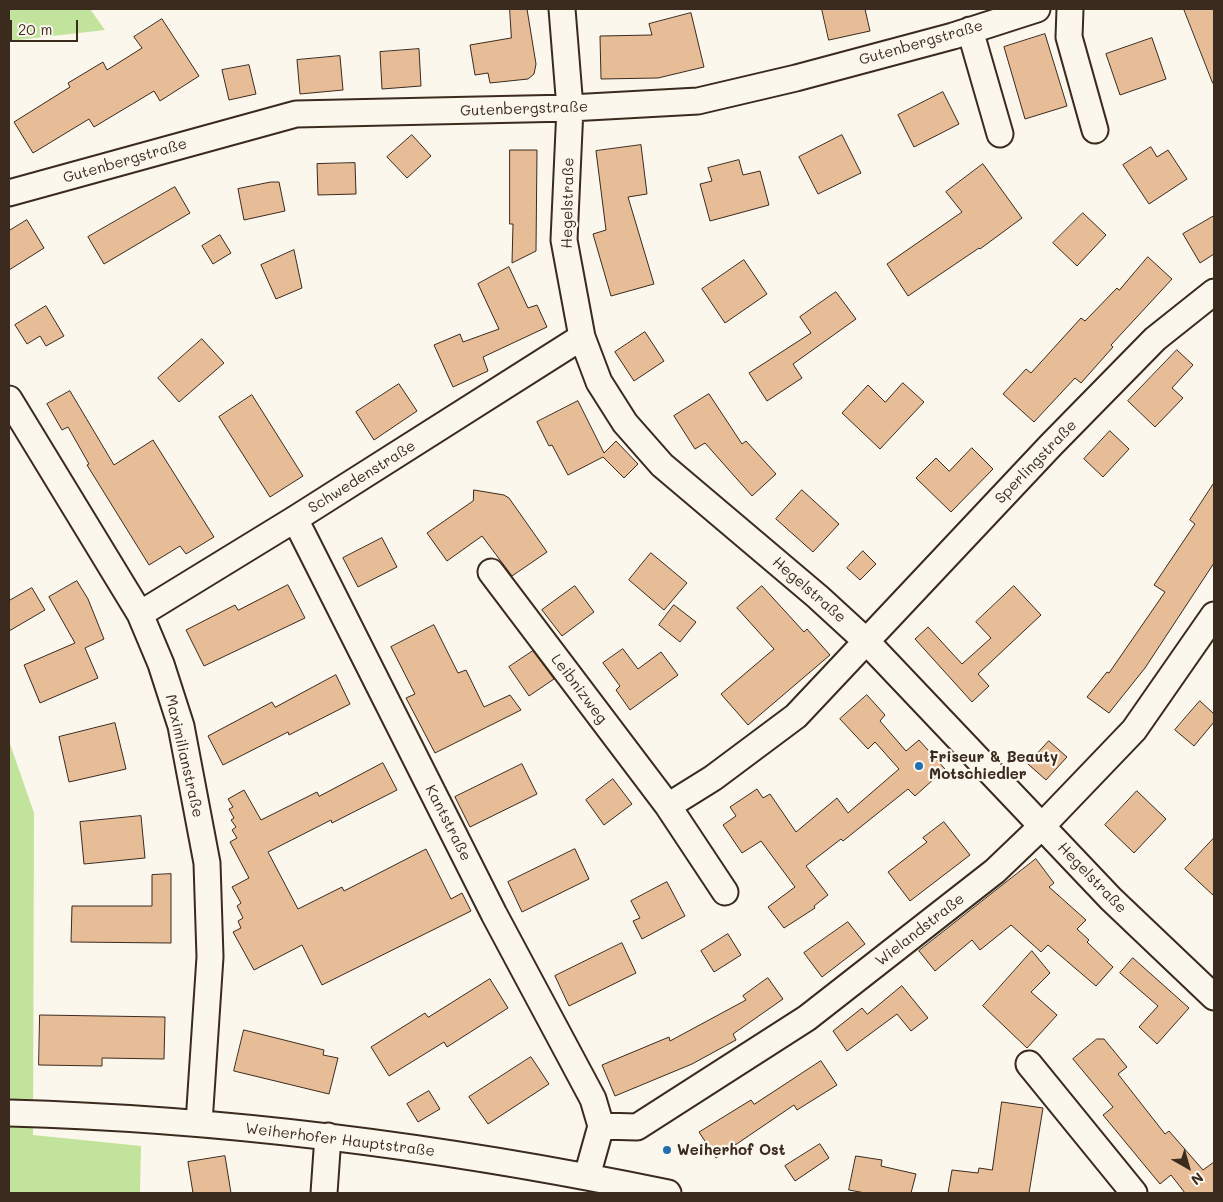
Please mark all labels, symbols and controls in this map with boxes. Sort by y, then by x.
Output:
scale bar [12,10,80,42]
street label: Gutenbergstraße [857,17,985,69]
text: 20 m [18,19,52,39]
street label: Gutenbergstraße [460,98,588,120]
street label: Gutenbergstraße [61,135,189,187]
street label: Hegelstraße [558,157,578,249]
street label: Sperlingstraße [992,416,1080,508]
street label: Schwedenstraße [305,437,419,517]
street label: Hegelstraße [769,553,849,627]
street label: Leibnizweg [547,651,611,727]
street label: Maximilianstraße [161,693,207,819]
place label: Friseur & Beauty Motschiedler [929,748,1058,783]
marker: Friseur & Beauty Motschiedler [913,760,925,772]
street label: Kantstraße [421,782,475,864]
street label: Hegelstraße [1054,839,1130,917]
street label: Wielandstraße [872,890,968,970]
street label: Weiherhofer Hauptstraße [244,1119,436,1161]
place label: Weiherhof Ost [677,1141,785,1159]
north arrow [1163,1142,1213,1192]
marker: Weiherhof Ost [661,1144,673,1156]
text: N [1188,1168,1208,1190]

